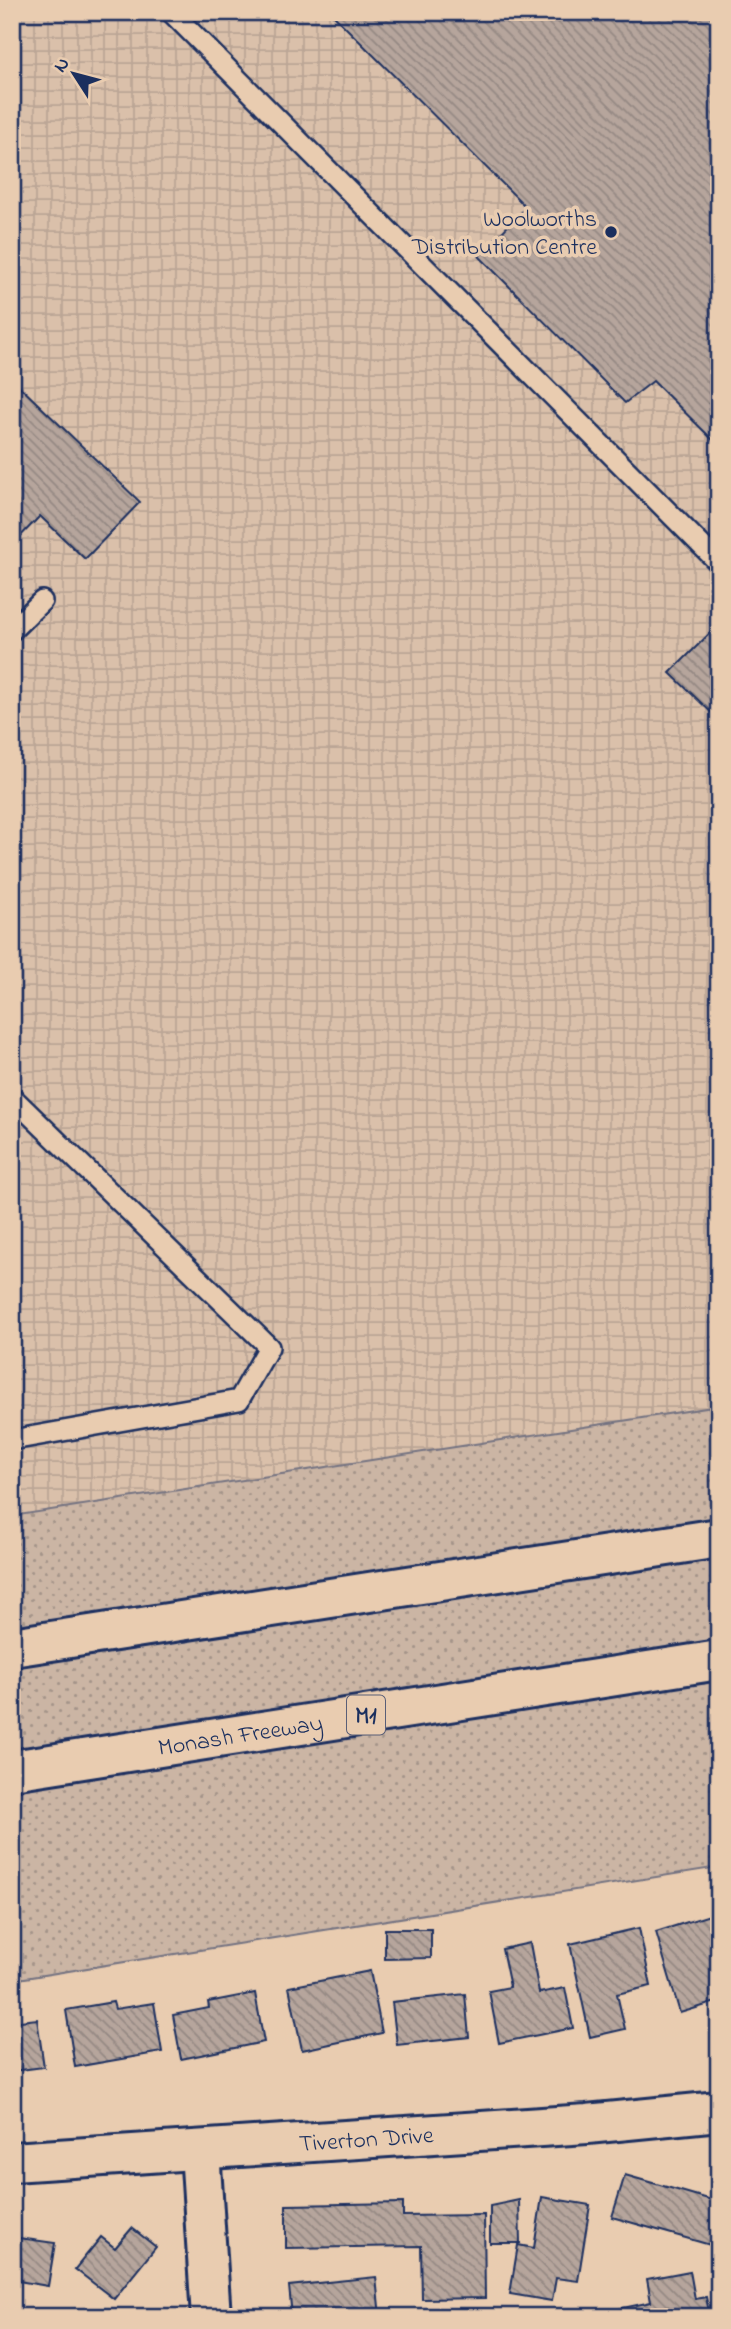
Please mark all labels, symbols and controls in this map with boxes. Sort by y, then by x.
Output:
north arrow [38,38,108,108]
text: N [48,52,77,79]
place label: Woolworths Distribution Centre [411,203,597,266]
marker: Woolworths Distribution Centre [603,224,619,240]
road number: M1 [347,1696,385,1734]
street label: Monash Freeway [156,1707,326,1767]
street label: Tiverton Drive [298,2119,435,2163]

